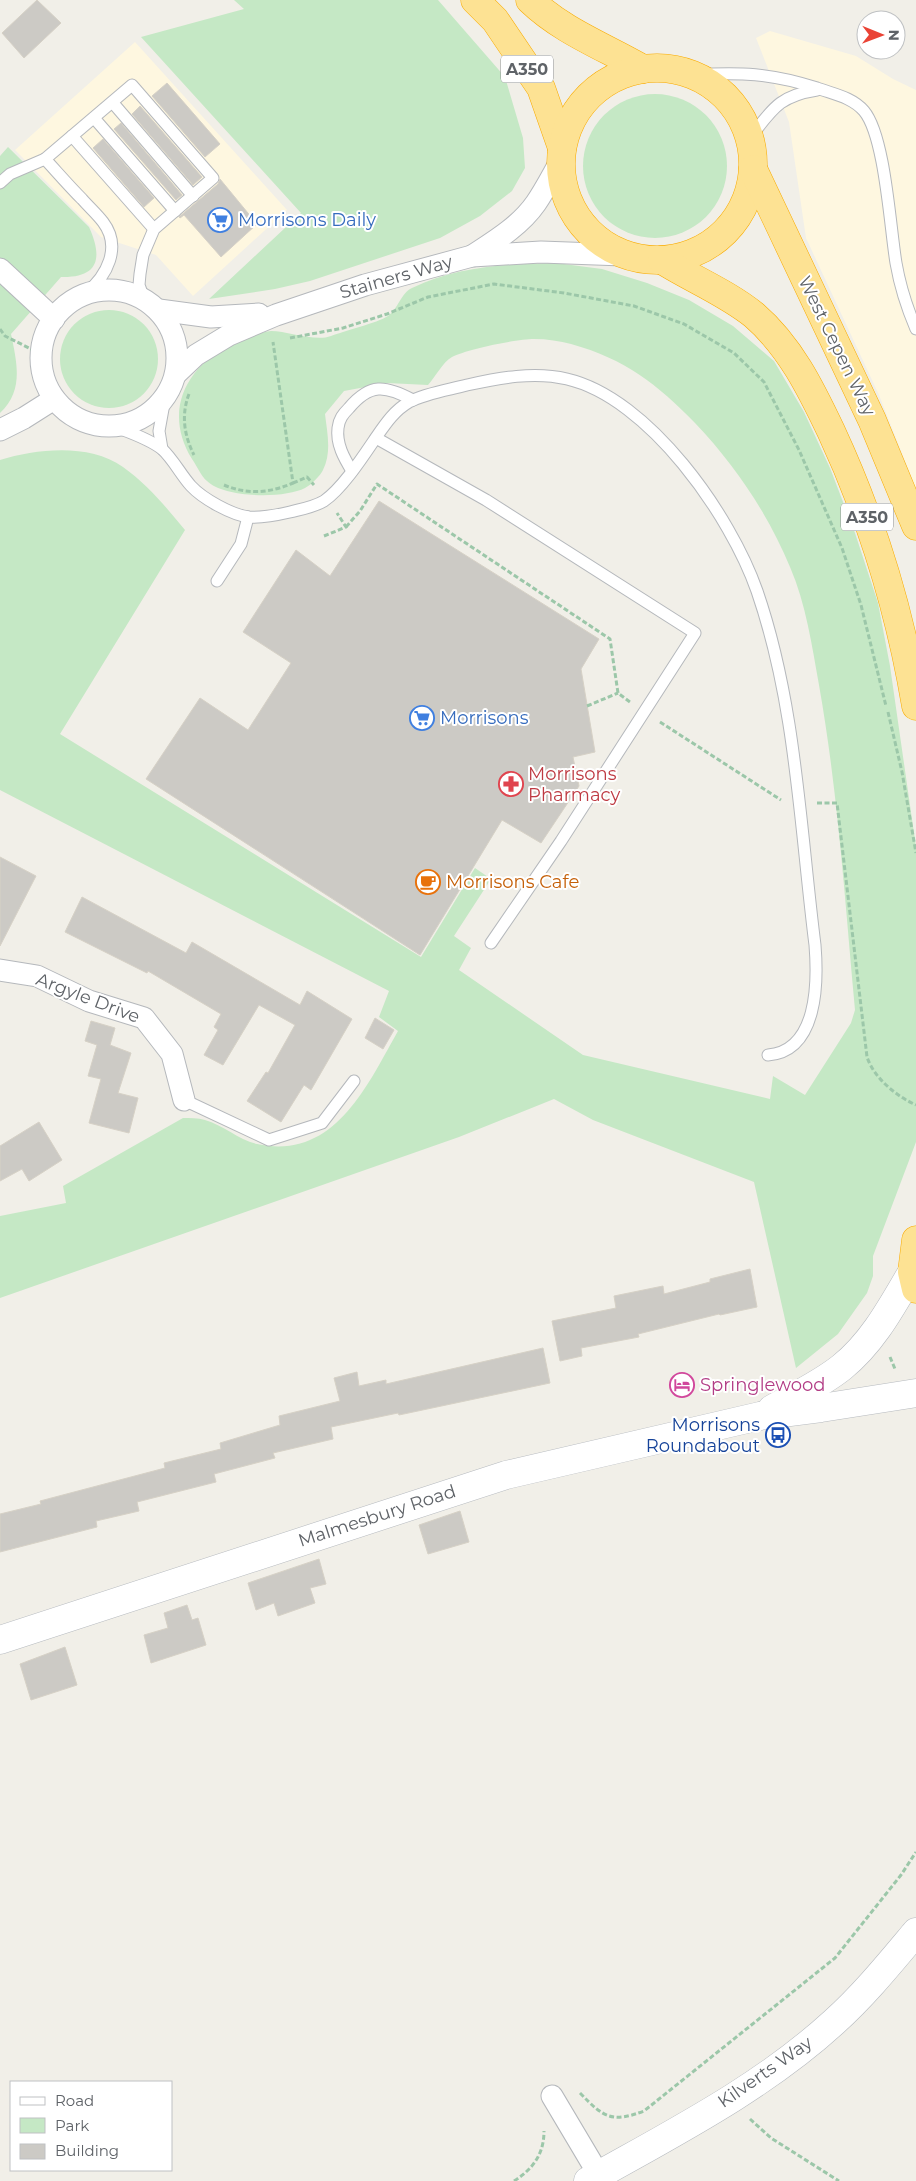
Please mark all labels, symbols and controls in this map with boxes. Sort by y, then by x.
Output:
north arrow [856,10,906,60]
text: N [885,29,903,41]
road number: A350 [501,56,553,82]
supermarket icon: Morrisons Daily [207,207,233,233]
place label: Morrisons Daily [238,209,376,231]
street label: Stainers Way [337,250,455,304]
street label: West Cepen Way [794,272,881,420]
road number: A350 [841,504,893,530]
supermarket icon: Morrisons [409,705,435,731]
place label: Morrisons [440,707,529,729]
place label: Morrisons Pharmacy [528,763,621,806]
pharmacy icon: Morrisons Pharmacy [498,771,524,797]
cafe icon: Morrisons Cafe [415,869,441,895]
place label: Morrisons Cafe [446,871,579,893]
street label: Argyle Drive [33,968,143,1028]
hotel icon: Springlewood [669,1372,695,1398]
place label: Springlewood [700,1374,826,1396]
place label: Morrisons Roundabout [646,1414,760,1457]
bus stop icon: Morrisons Roundabout [765,1422,791,1448]
street label: Malmesbury Road [295,1480,459,1552]
street label: Kilverts Way [714,2031,817,2113]
legend [10,2081,172,2171]
text: Road [55,2091,94,2110]
text: Park [55,2116,89,2135]
text: Building [55,2141,119,2160]

